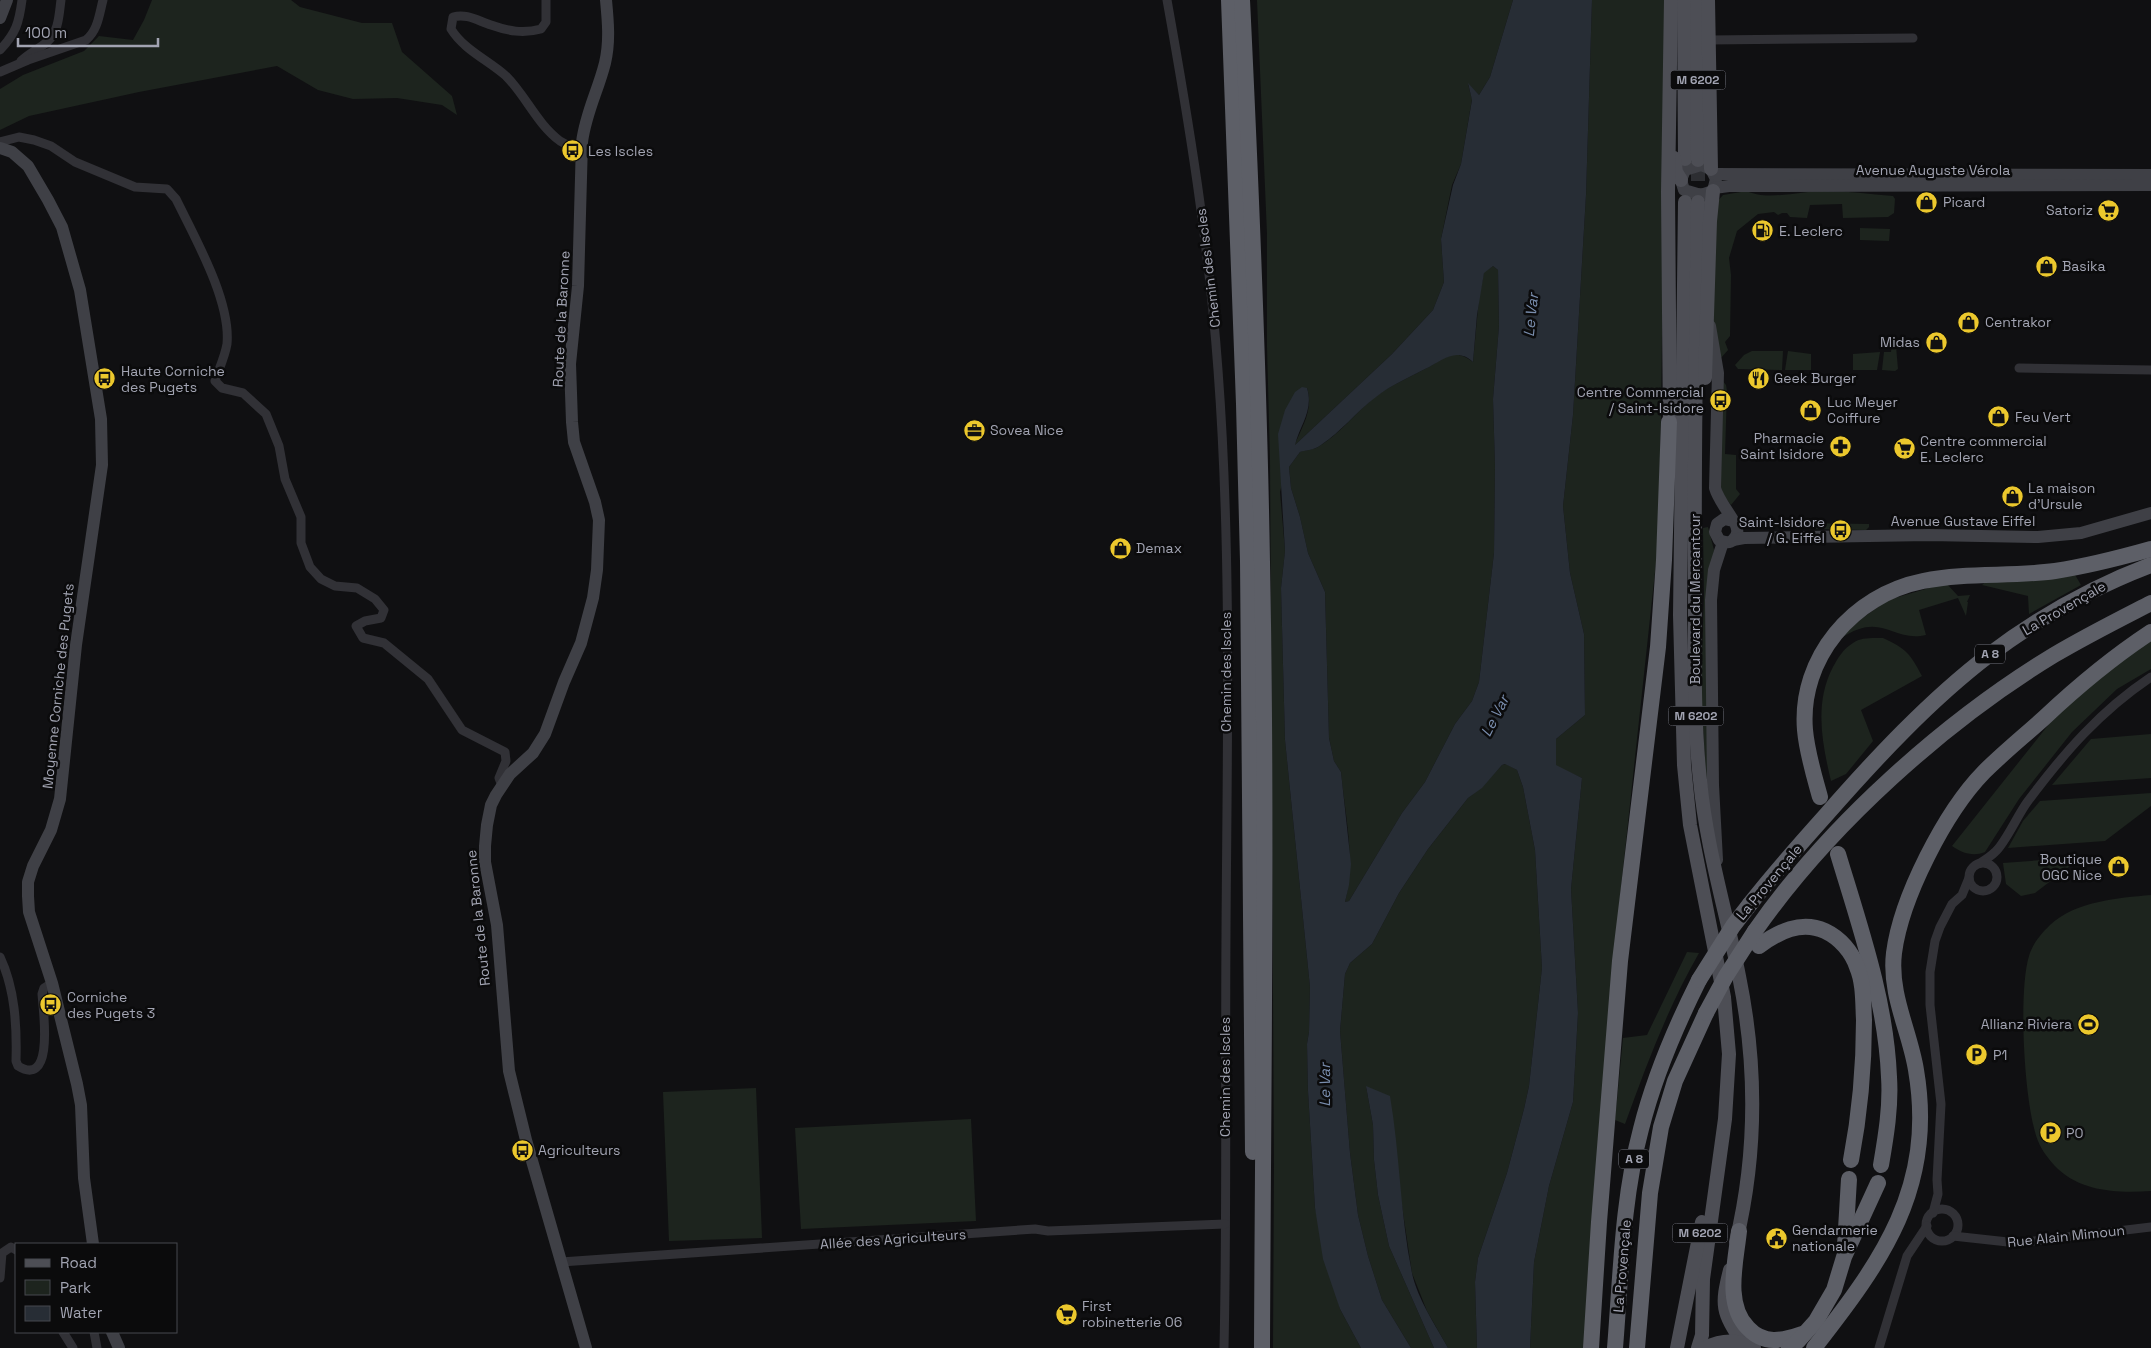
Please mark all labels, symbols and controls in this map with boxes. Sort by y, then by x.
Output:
scale bar [18,15,158,47]
text: 100 m [25,23,67,42]
road number: M 6202 [1670,70,1726,90]
bus stop icon: Les Iscles [560,139,584,163]
place label: Les Iscles [588,142,653,160]
street label: Avenue Auguste Vérola [1856,161,2010,179]
shop icon: Picard [1915,190,1939,214]
place label: Picard [1943,193,1985,211]
supermarket icon: Satoriz [2097,198,2121,222]
place label: Satoriz [2046,201,2093,219]
street label: Chemin des Iscles [1192,207,1224,329]
fuel station icon: E. Leclerc [1751,219,1775,243]
place label: E. Leclerc [1779,222,1843,240]
street label: Route de la Baronne [548,250,574,388]
shop icon: Basika [2034,254,2058,278]
place label: Basika [2062,257,2105,275]
water label: Le Var [1519,291,1542,338]
shop icon: Centrakor [1957,310,1981,334]
place label: Centrakor [1985,313,2051,331]
shop icon: Midas [1924,330,1948,354]
place label: Midas [1880,333,1920,351]
place label: Haute Corniche des Pugets [121,362,225,396]
restaurant icon: Geek Burger [1746,366,1770,390]
bus stop icon: Haute Corniche des Pugets [93,367,117,391]
place label: Geek Burger [1774,369,1856,387]
place label: Centre Commercial / Saint-Isidore [1577,383,1704,417]
bus stop icon: Centre Commercial / Saint-Isidore [1708,388,1732,412]
place label: Luc Meyer Coiffure [1827,393,1898,427]
shop icon: Luc Meyer Coiffure [1799,398,1823,422]
shop icon: Feu Vert [1987,405,2011,429]
place label: Feu Vert [2015,408,2071,426]
office icon: Sovea Nice [962,418,986,442]
place label: Sovea Nice [990,421,1064,439]
place label: Pharmacie Saint Isidore [1740,429,1824,463]
place label: Centre commercial E. Leclerc [1920,432,2047,466]
pharmacy icon: Pharmacie Saint Isidore [1828,434,1852,458]
supermarket icon: Centre commercial E. Leclerc [1892,437,1916,461]
place label: La maison d'Ursule [2028,479,2095,513]
shop icon: La maison d'Ursule [2000,484,2024,508]
street label: Avenue Gustave Eiffel [1891,512,2035,530]
street label: Boulevard du Mercantour [1686,513,1704,685]
place label: Saint-Isidore / G. Eiffel [1739,513,1825,547]
bus stop icon: Saint-Isidore / G. Eiffel [1829,518,1853,542]
shop icon: Demax [1108,536,1132,560]
place label: Demax [1136,539,1182,557]
street label: La Provençale [2019,577,2109,639]
street label: Moyenne Corniche des Pugets [38,582,78,790]
street label: Chemin des Iscles [1217,612,1235,732]
road number: A 8 [1975,644,2005,664]
water label: Le Var [1476,691,1514,740]
road number: M 6202 [1668,706,1724,726]
street label: La Provençale [1732,840,1806,924]
street label: Route de la Baronne [462,849,494,987]
place label: Boutique OGC Nice [2040,850,2102,884]
shop icon: Boutique OGC Nice [2106,855,2130,879]
place label: Corniche des Pugets 3 [67,988,155,1022]
bus stop icon: Corniche des Pugets 3 [39,993,63,1017]
sports icon: Allianz Riviera [2076,1012,2100,1036]
place label: Allianz Riviera [1981,1015,2072,1033]
street label: Chemin des Iscles [1216,1017,1234,1137]
parking icon: P1 [1965,1043,1989,1067]
place label: P1 [1993,1046,2007,1064]
water label: Le Var [1315,1062,1334,1107]
parking icon: P0 [2038,1121,2062,1145]
place label: P0 [2066,1124,2083,1142]
bus stop icon: Agriculteurs [510,1138,534,1162]
place label: Agriculteurs [538,1141,620,1159]
road number: A 8 [1619,1150,1649,1168]
street label: La Provençale [1609,1219,1635,1313]
place label: Gendarmerie nationale [1792,1221,1878,1255]
street label: Rue Alain Mimoun [2006,1221,2126,1251]
road number: M 6202 [1672,1224,1728,1242]
street label: Allée des Agriculteurs [819,1225,967,1253]
public building icon: Gendarmerie nationale [1764,1226,1788,1250]
legend [15,1243,178,1333]
text: Road [60,1253,97,1272]
text: Park [60,1278,91,1297]
place label: First robinetterie 06 [1082,1297,1182,1331]
supermarket icon: First robinetterie 06 [1054,1302,1078,1326]
text: Water [60,1303,103,1322]

